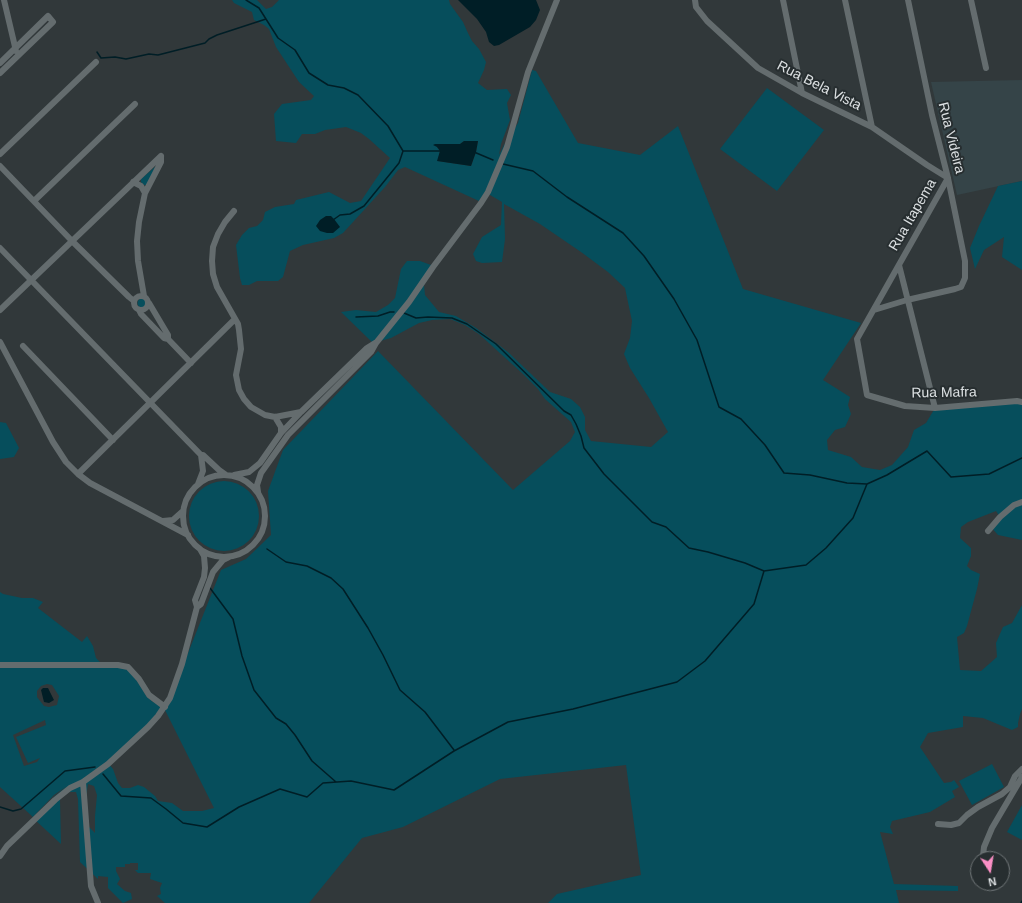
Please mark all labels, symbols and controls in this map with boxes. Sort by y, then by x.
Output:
street label: Rua Bela Vista [774,58,864,114]
street label: Rua Videira [934,101,968,175]
street label: Rua Itapema [886,176,940,254]
street label: Rua Mafra [911,384,977,402]
north arrow [970,851,1010,891]
text: N [987,875,997,888]

